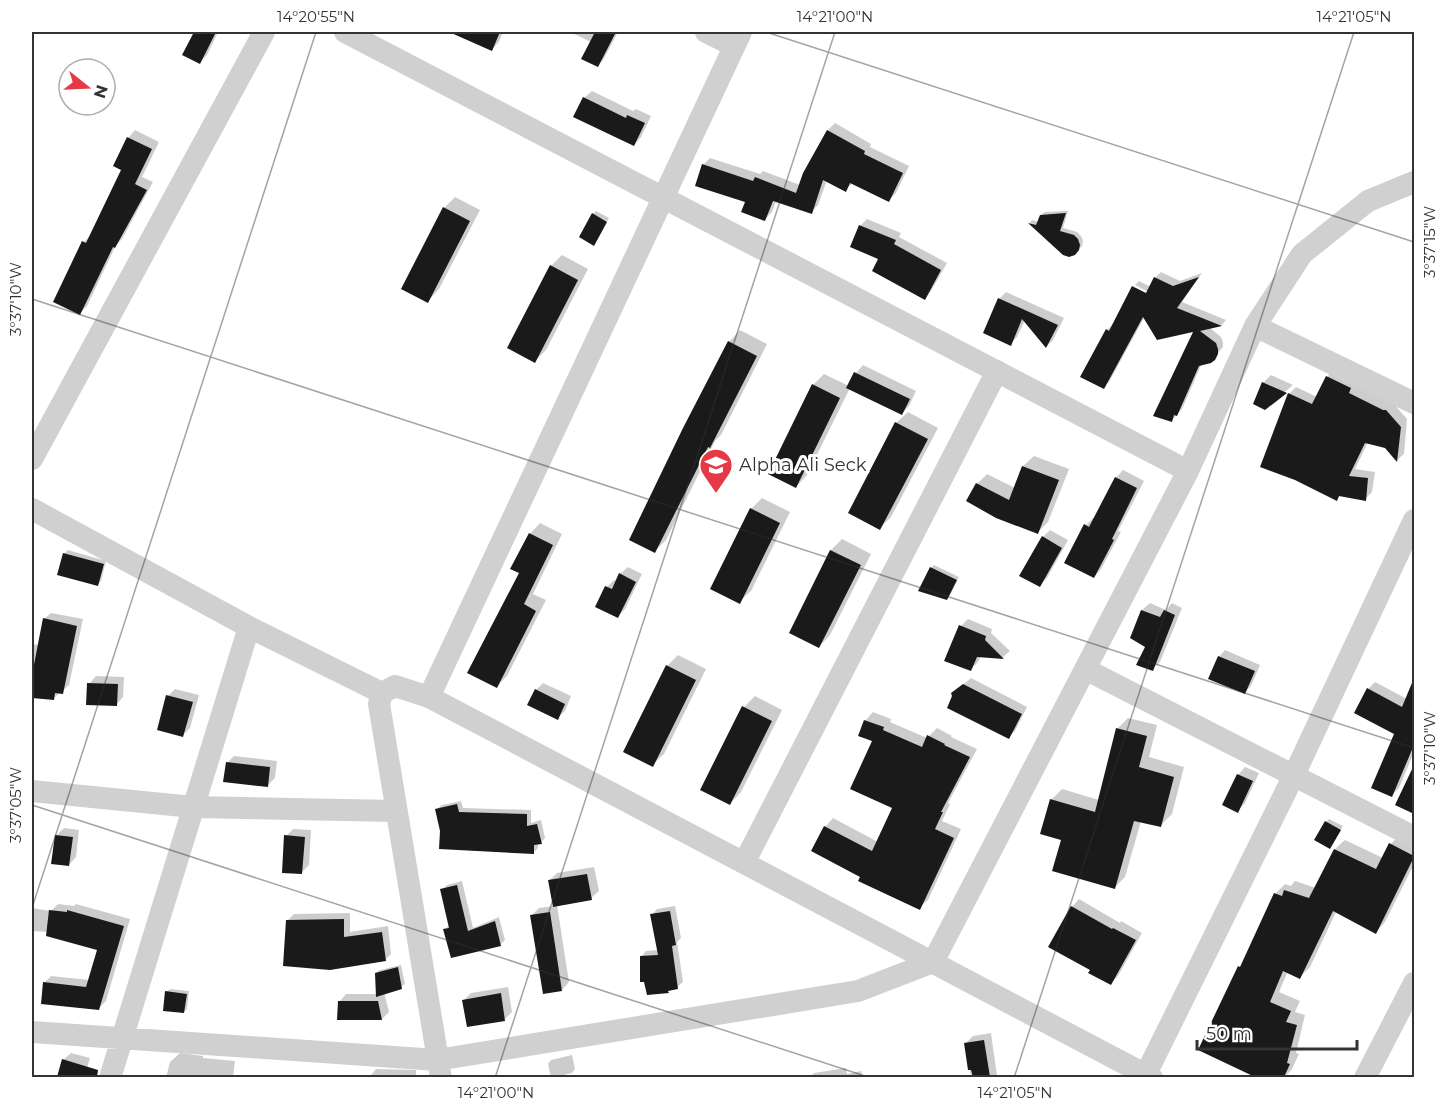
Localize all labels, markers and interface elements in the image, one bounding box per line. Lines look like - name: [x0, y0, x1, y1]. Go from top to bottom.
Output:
- text: 14°20'55"N: [277, 7, 355, 26]
- text: 14°21'00"N: [797, 7, 873, 26]
- text: 14°21'05"N: [1317, 7, 1391, 26]
- north arrow: [57, 57, 117, 117]
- text: N: [90, 82, 112, 101]
- text: 3°37'15"W: [1420, 206, 1439, 278]
- text: 3°37'10"W: [6, 262, 25, 336]
- school or university icon: Alpha Ali Seck: [698, 447, 734, 494]
- place label: Alpha Ali Seck: [739, 454, 867, 476]
- text: 3°37'10"W: [1420, 711, 1439, 785]
- text: 3°37'05"W: [6, 767, 25, 843]
- scale bar: [1197, 1013, 1358, 1051]
- text: 50 m: [1206, 1023, 1252, 1045]
- text: 14°21'00"N: [458, 1083, 534, 1102]
- text: 14°21'05"N: [978, 1083, 1052, 1102]

